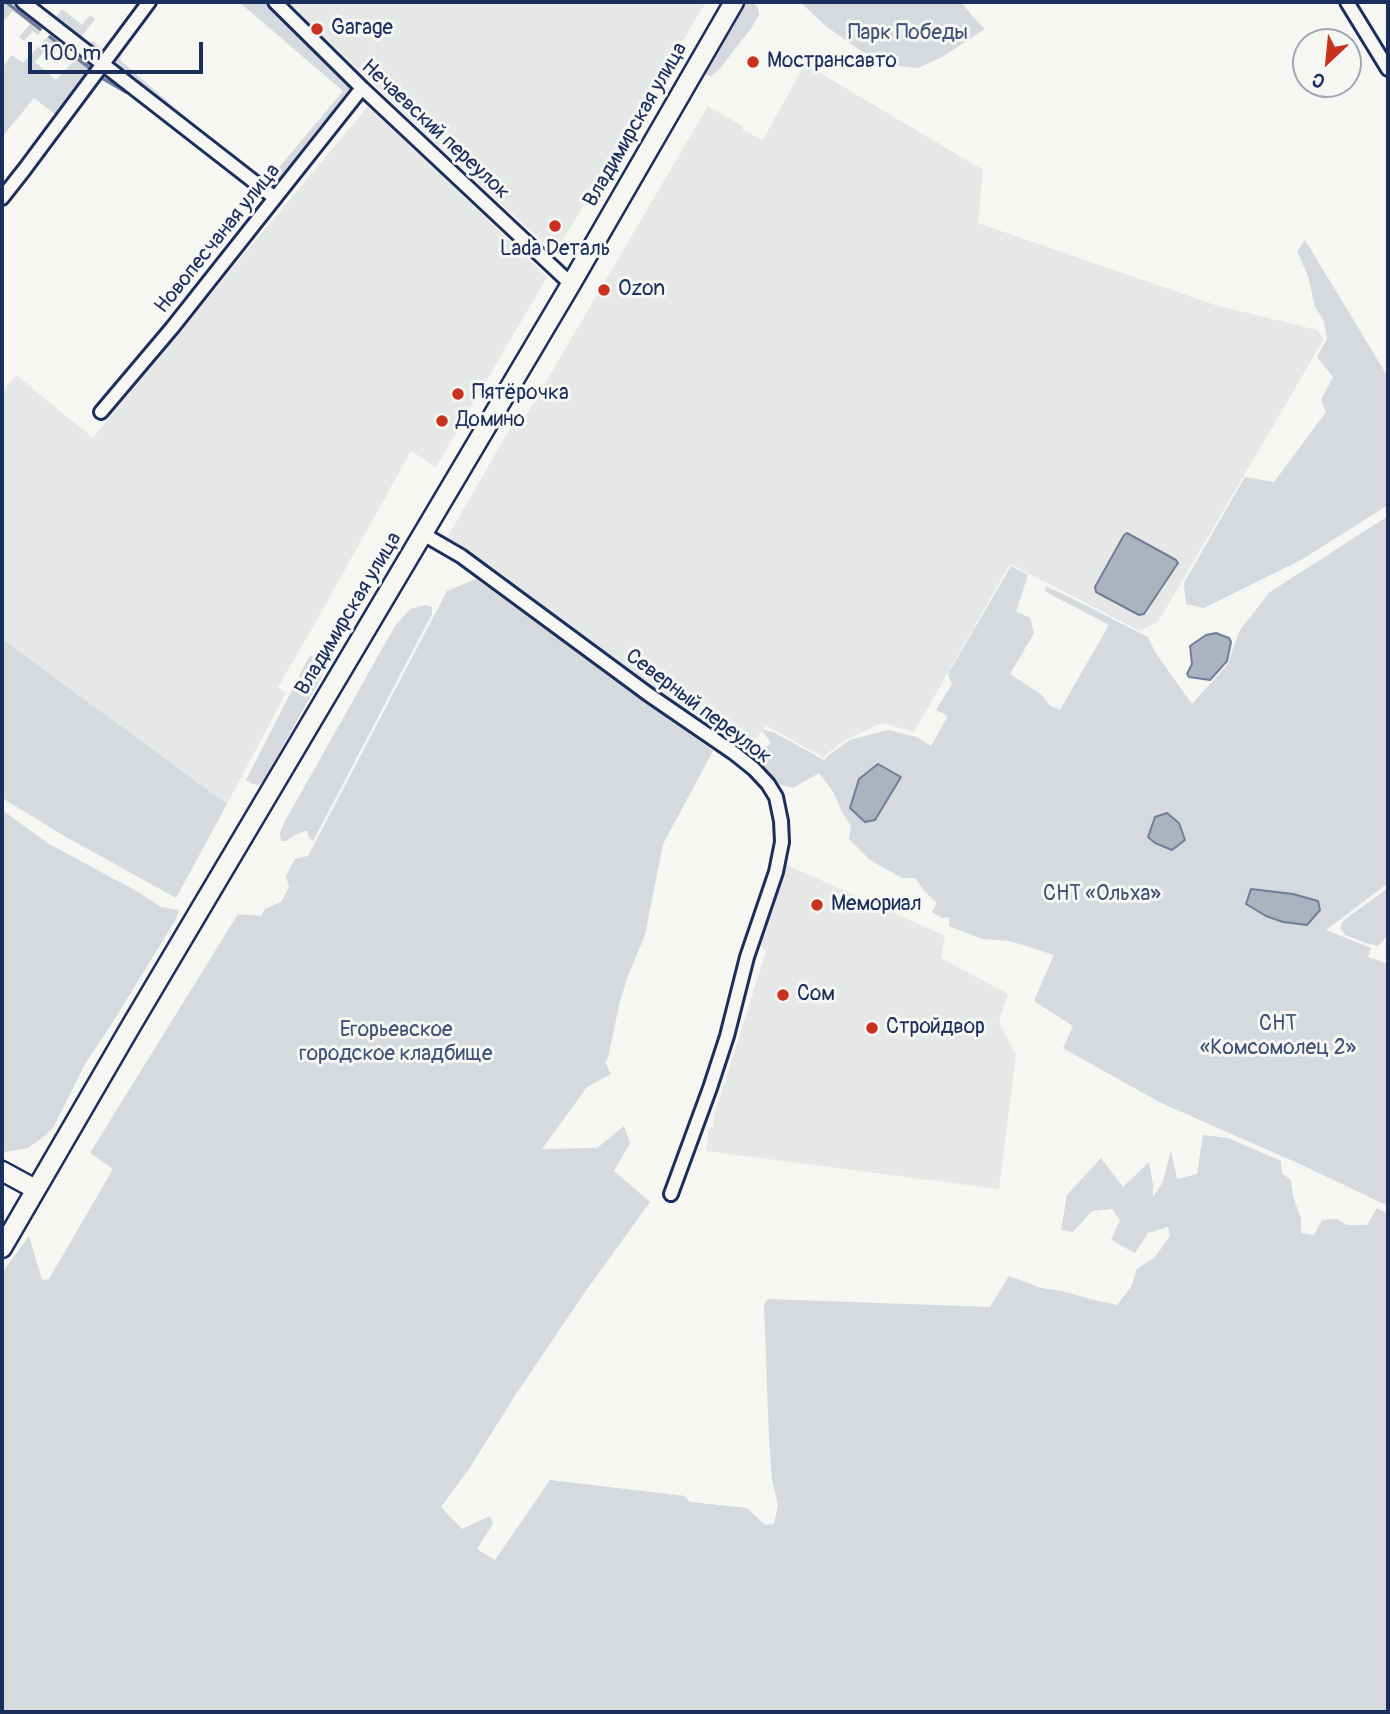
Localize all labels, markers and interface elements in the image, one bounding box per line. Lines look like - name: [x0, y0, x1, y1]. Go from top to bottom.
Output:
- place label: Garage: [331, 16, 393, 42]
- marker: Garage: [309, 21, 325, 37]
- park label: Парк Победы: [848, 21, 968, 47]
- scale bar: [32, 28, 206, 72]
- north arrow: [1292, 28, 1362, 98]
- street label: Владимирская улица: [579, 38, 693, 212]
- text: 100 m: [41, 40, 101, 67]
- place label: Мострансавто: [767, 49, 897, 75]
- marker: Мострансавто: [745, 54, 761, 70]
- street label: Нечаевский переулок: [356, 55, 514, 205]
- text: С: [1308, 67, 1329, 93]
- street label: Новопесчаная улица: [150, 159, 286, 319]
- marker: Lada Dеталь: [547, 218, 563, 234]
- place label: Lada Dеталь: [500, 237, 610, 263]
- place label: Ozon: [618, 277, 665, 303]
- marker: Ozon: [596, 282, 612, 298]
- place label: Пятёрочка: [472, 381, 569, 407]
- marker: Пятёрочка: [450, 386, 466, 402]
- place label: Домино: [456, 408, 525, 434]
- marker: Домино: [434, 413, 450, 429]
- street label: Владимирская улица: [290, 528, 408, 700]
- street label: Северный переулок: [620, 644, 776, 770]
- park label: СНТ «Ольха»: [1043, 882, 1161, 908]
- place label: Мемориал: [831, 892, 922, 918]
- marker: Мемориал: [809, 897, 825, 913]
- place label: Сом: [797, 982, 835, 1008]
- marker: Сом: [775, 987, 791, 1003]
- park label: СНТ «Комсомолец 2»: [1200, 1012, 1356, 1062]
- place label: Стройдвор: [886, 1015, 985, 1041]
- park label: Егорьевское городское кладбище: [300, 1018, 492, 1068]
- marker: Стройдвор: [864, 1020, 880, 1036]

